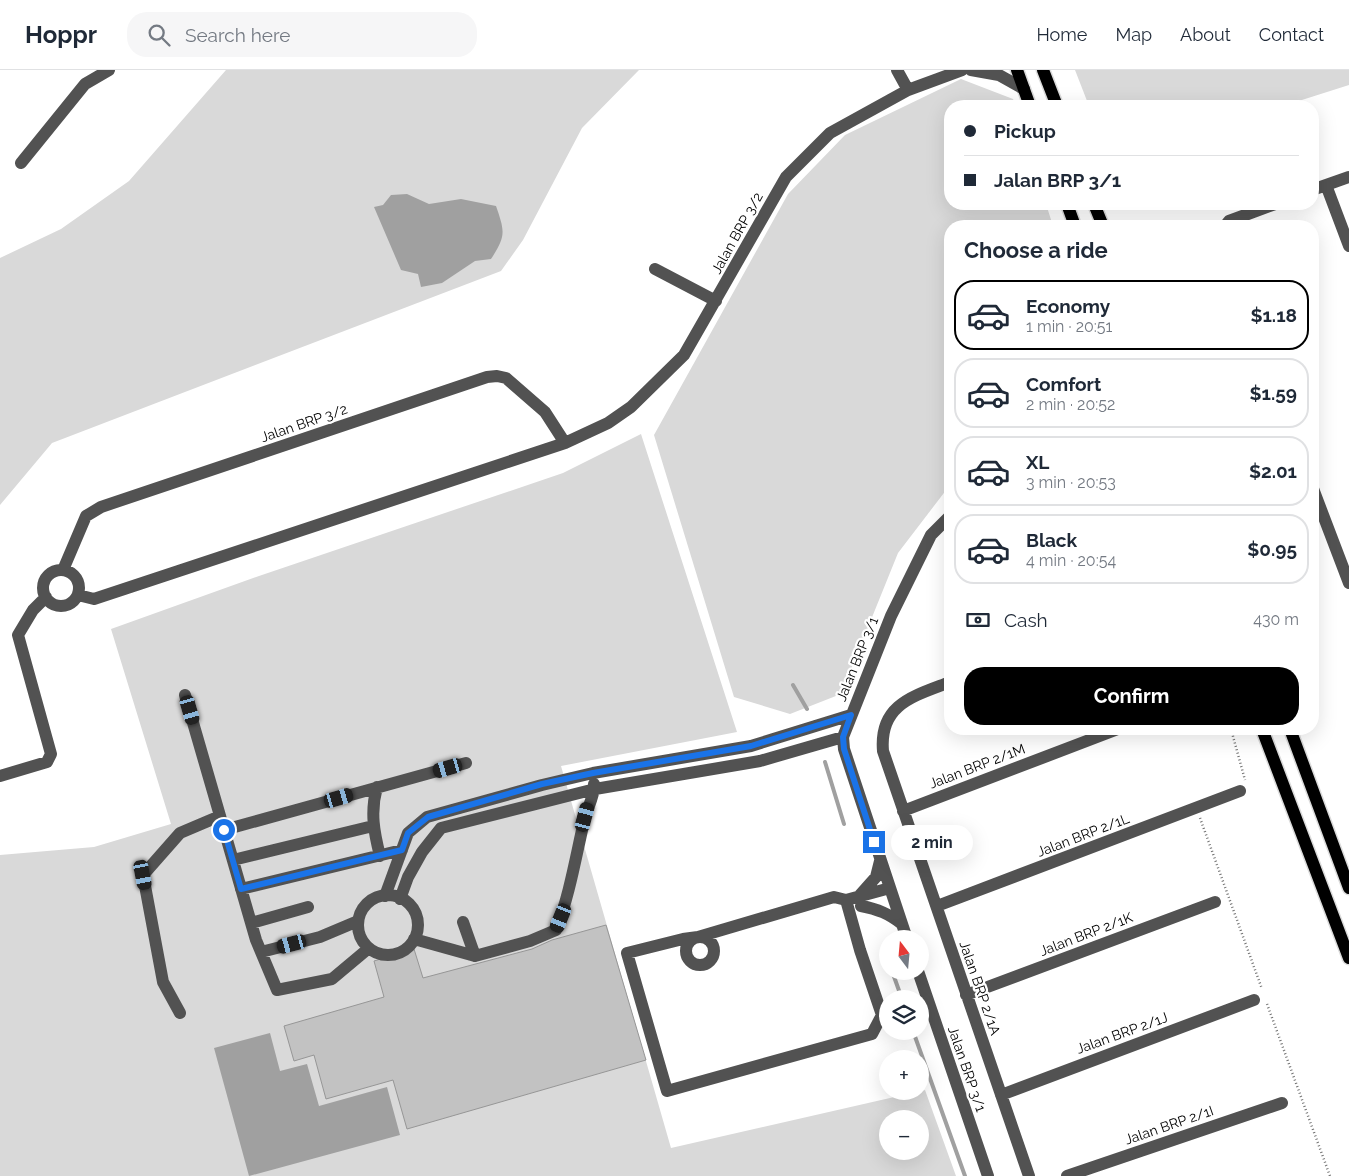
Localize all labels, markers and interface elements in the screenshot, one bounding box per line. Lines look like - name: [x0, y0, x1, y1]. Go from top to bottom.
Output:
- search box: [127, 12, 477, 57]
- text: Hoppr: [25, 20, 97, 49]
- icon: search: [145, 21, 173, 49]
- text: Search here: [185, 24, 290, 46]
- text: Home: [1036, 24, 1087, 45]
- text: Map: [1115, 24, 1152, 45]
- text: About: [1180, 24, 1231, 45]
- text: Contact: [1259, 24, 1324, 45]
- text: Pickup: [994, 120, 1056, 142]
- text: Jalan BRP 3/1: [994, 169, 1121, 191]
- street label: Jalan BRP 3/2: [708, 189, 766, 277]
- text: Choose a ride: [964, 237, 1108, 263]
- icon: car: [966, 293, 1011, 338]
- text: Economy: [1026, 295, 1110, 317]
- text: $1.18: [1250, 304, 1297, 326]
- text: 1 min · 20:51: [1026, 317, 1112, 336]
- icon: car: [966, 371, 1011, 416]
- text: Comfort: [1026, 373, 1101, 395]
- text: $1.59: [1250, 382, 1297, 404]
- text: 2 min · 20:52: [1026, 395, 1115, 414]
- street label: Jalan BRP 3/2: [259, 401, 349, 445]
- icon: car: [966, 449, 1011, 494]
- text: XL: [1026, 451, 1049, 473]
- text: $2.01: [1249, 460, 1297, 482]
- text: 3 min · 20:53: [1026, 473, 1116, 492]
- icon: car: [966, 527, 1011, 572]
- text: Black: [1026, 529, 1077, 551]
- text: $0.95: [1247, 538, 1297, 560]
- text: 4 min · 20:54: [1026, 551, 1116, 570]
- icon: cash: [964, 606, 992, 634]
- text: Cash: [1004, 609, 1048, 631]
- text: 430 m: [1253, 610, 1299, 629]
- street label: Jalan BRP 3/1: [833, 615, 881, 703]
- button: Confirm: [964, 667, 1299, 725]
- car: [178, 694, 201, 726]
- street label: Jalan BRP 2/1M: [927, 740, 1027, 792]
- car: [431, 757, 464, 779]
- car: [322, 787, 355, 809]
- car: [573, 801, 596, 833]
- street label: Jalan BRP 2/1L: [1035, 810, 1131, 860]
- route start: [213, 819, 235, 841]
- callout: 2 min: [892, 824, 974, 860]
- route end: [863, 831, 885, 853]
- text: 2 min: [911, 833, 953, 852]
- car: [132, 859, 153, 891]
- car: [548, 901, 573, 935]
- street label: Jalan BRP 2/1K: [1037, 909, 1135, 959]
- north arrow: [879, 930, 929, 980]
- map controls: [879, 930, 929, 1160]
- car: [275, 933, 308, 955]
- street label: Jalan BRP 2/1A: [956, 939, 1004, 1038]
- button: layers: [879, 990, 929, 1040]
- street label: Jalan BRP 2/1J: [1074, 1009, 1170, 1057]
- street label: Jalan BRP 3/1: [945, 1024, 989, 1114]
- button: +: [879, 1050, 929, 1100]
- street label: Jalan BRP 2/1I: [1123, 1102, 1215, 1148]
- button: −: [879, 1110, 929, 1160]

